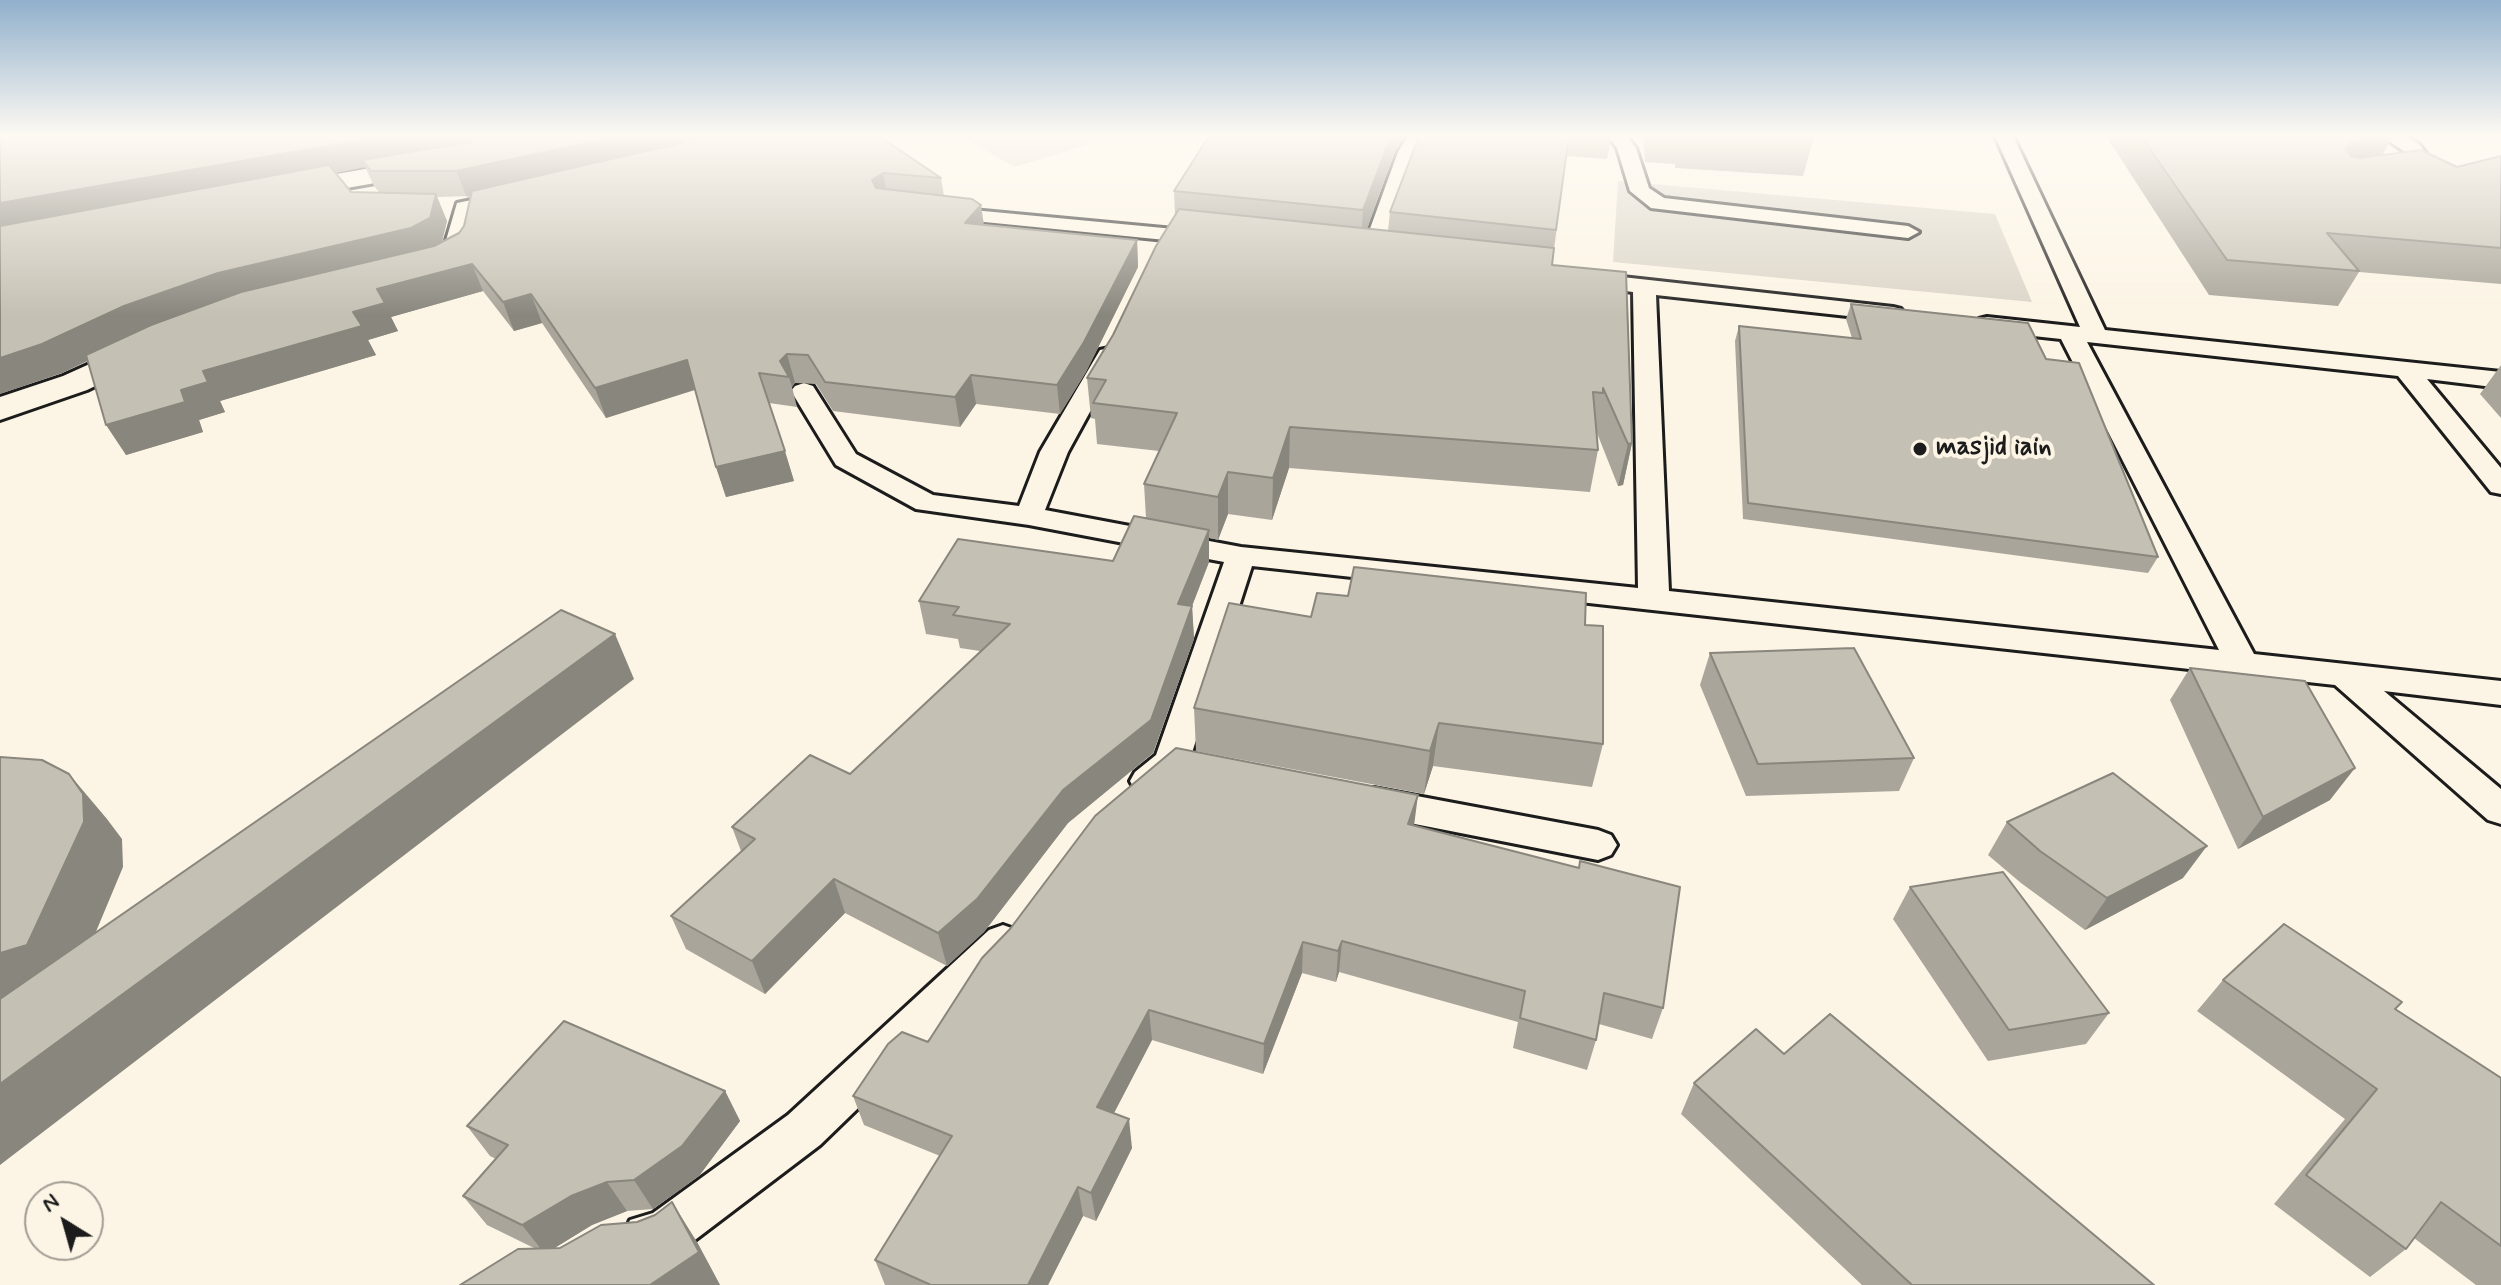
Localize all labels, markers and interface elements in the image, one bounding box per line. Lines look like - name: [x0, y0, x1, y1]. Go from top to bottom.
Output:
- place label: masjid iain: [1936, 433, 2052, 465]
- marker: masjid iain: [1911, 440, 1929, 458]
- north arrow: [24, 1181, 104, 1261]
- text: N: [36, 1188, 65, 1219]

